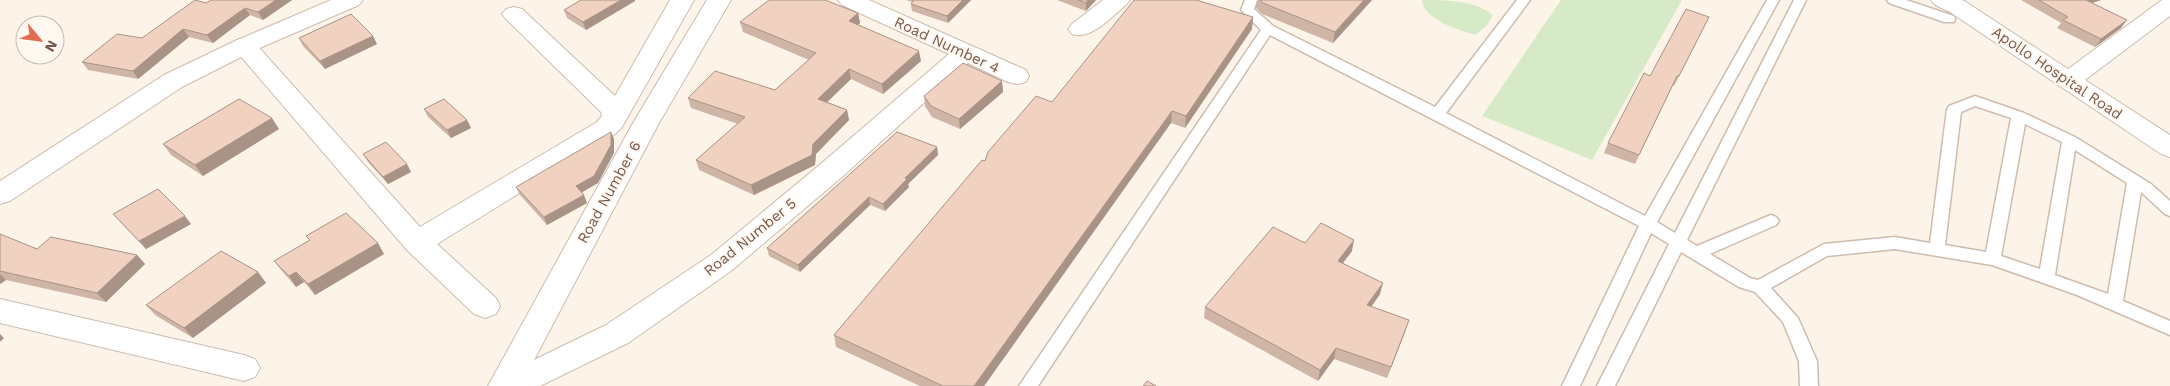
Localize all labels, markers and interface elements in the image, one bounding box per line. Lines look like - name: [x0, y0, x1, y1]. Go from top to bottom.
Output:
- street label: Road Number 4: [891, 13, 1003, 77]
- north arrow: [15, 15, 65, 65]
- street label: Apollo Hospital Road: [1988, 23, 2126, 123]
- text: N: [42, 38, 61, 55]
- street label: Road Number 6: [573, 138, 645, 246]
- street label: Road Number 5: [700, 194, 800, 280]

